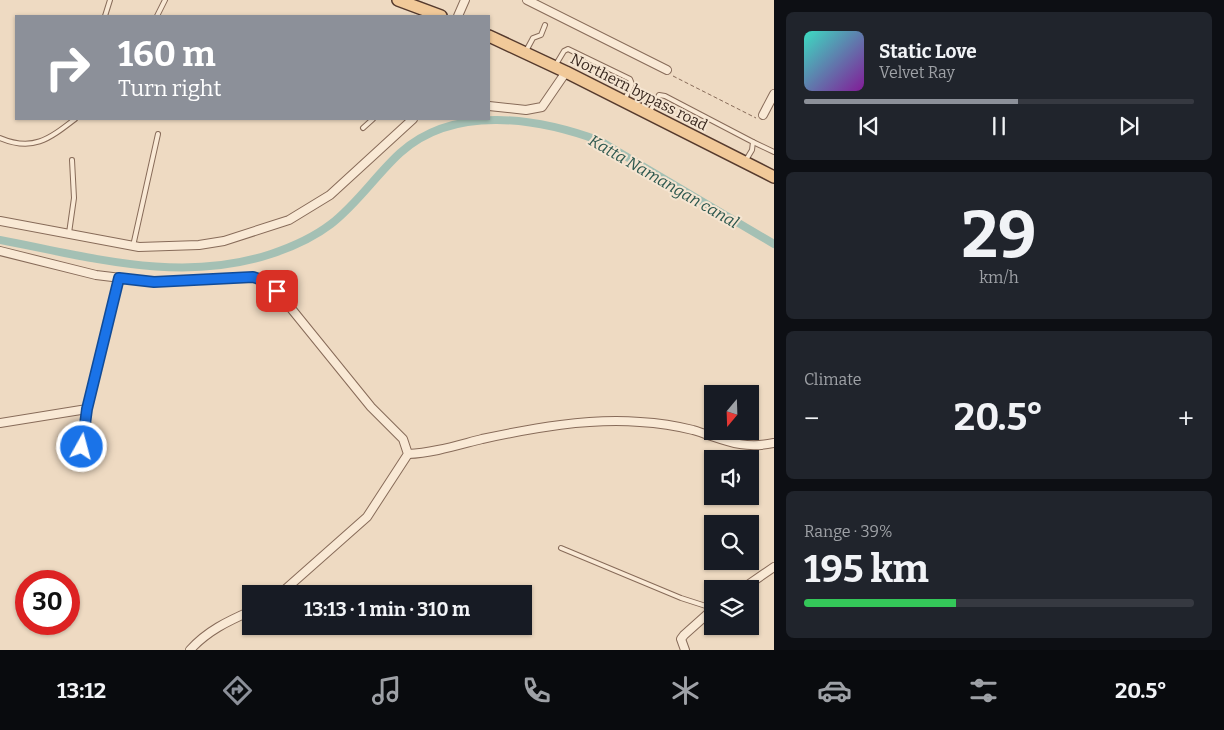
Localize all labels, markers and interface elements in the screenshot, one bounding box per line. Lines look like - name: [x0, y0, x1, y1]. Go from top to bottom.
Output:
- text: 160 m: [118, 33, 216, 75]
- icon: right: [35, 35, 100, 100]
- text: Static Love: [879, 40, 977, 63]
- street label: Northern bypass road: [567, 50, 711, 134]
- text: Velvet Ray: [879, 63, 955, 82]
- text: Turn right: [118, 75, 221, 102]
- icon: previous: [855, 112, 883, 140]
- icon: pause: [985, 112, 1013, 140]
- icon: next: [1115, 112, 1143, 140]
- water label: Katta Namangan canal: [585, 131, 742, 232]
- text: 29: [961, 196, 1037, 274]
- text: km/h: [979, 268, 1019, 287]
- pin: [256, 270, 298, 312]
- icon: arrive: [263, 277, 291, 305]
- text: Climate: [804, 370, 862, 389]
- north arrow: [704, 385, 759, 440]
- map controls: [704, 385, 759, 635]
- text: 20.5°: [954, 394, 1044, 440]
- text: −: [804, 402, 819, 435]
- text: +: [1178, 402, 1194, 435]
- position arrow: [55, 420, 107, 472]
- button: sound: [704, 450, 759, 505]
- button: search: [704, 515, 759, 570]
- text: Range · 39%: [804, 522, 892, 541]
- text: 195 km: [804, 546, 929, 592]
- speed limit sign: 30: [15, 570, 80, 635]
- button: layers: [704, 580, 759, 635]
- text: 13:13 · 1 min · 310 m: [304, 598, 470, 621]
- icon: directions: [220, 673, 255, 708]
- icon: music: [369, 673, 404, 708]
- icon: phone: [519, 673, 554, 708]
- icon: climate: [668, 673, 703, 708]
- icon: car: [817, 673, 852, 708]
- icon: filters: [966, 673, 1001, 708]
- text: 13:12: [57, 677, 106, 704]
- text: 20.5°: [1115, 677, 1167, 704]

